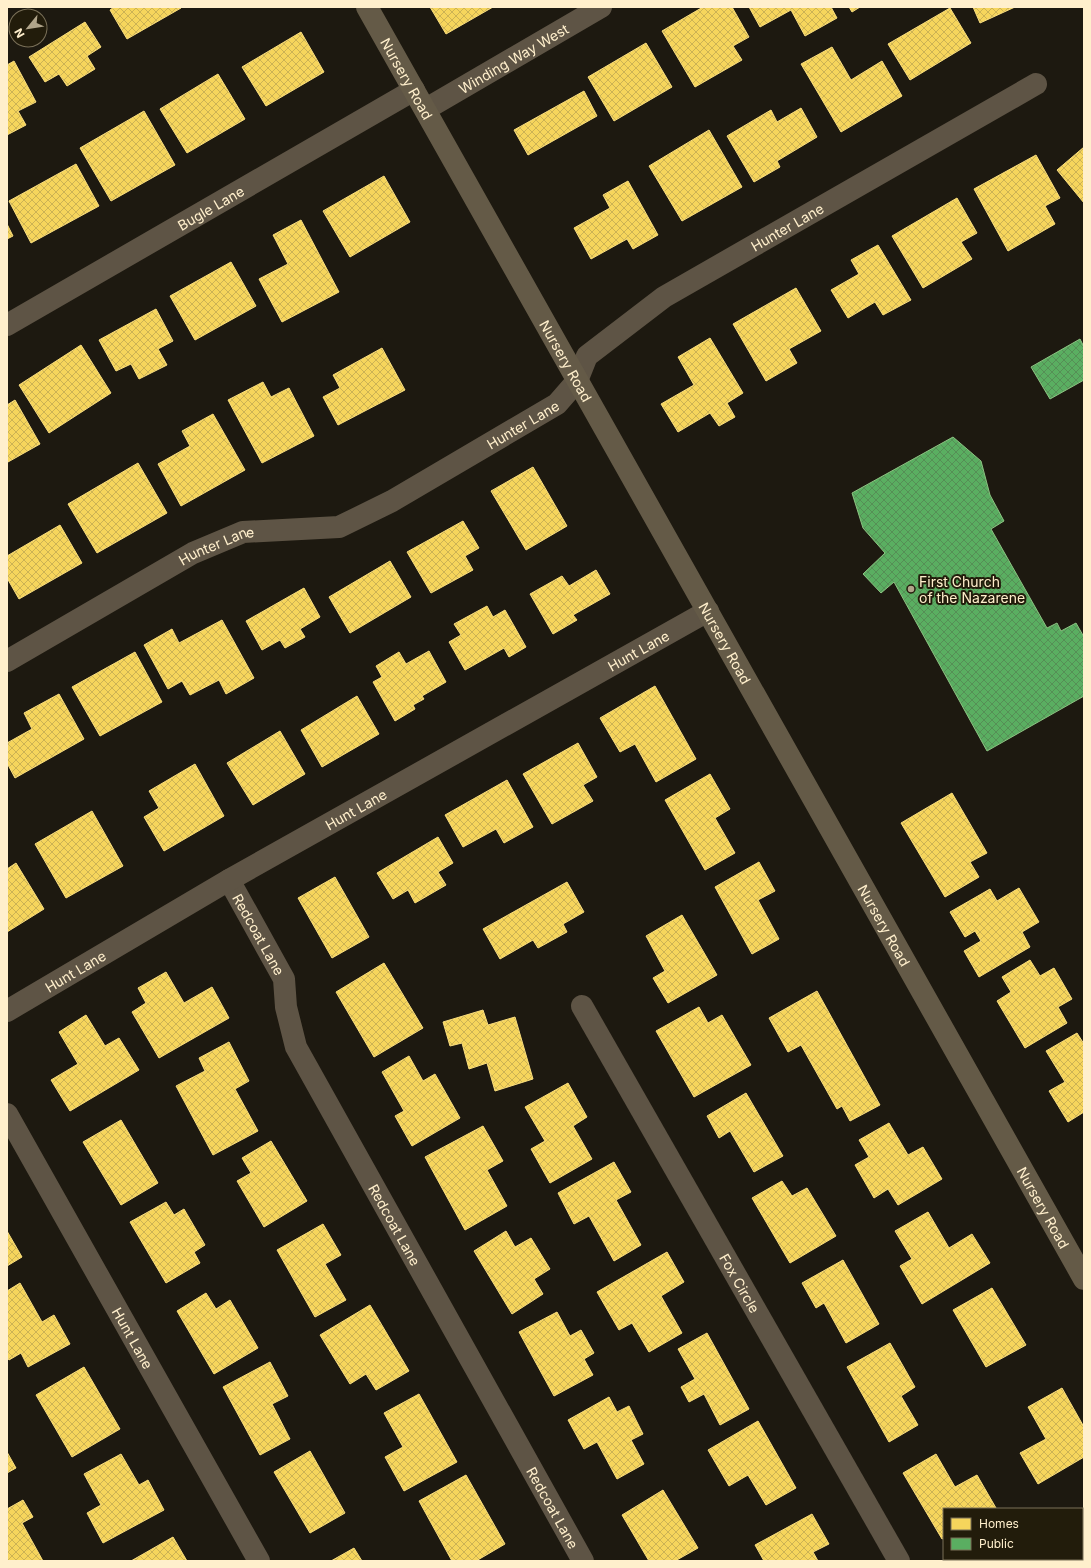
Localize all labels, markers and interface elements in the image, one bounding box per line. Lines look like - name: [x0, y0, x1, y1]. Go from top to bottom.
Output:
- north arrow: [8, 8, 48, 48]
- street label: Winding Way West: [455, 19, 571, 97]
- text: N: [11, 26, 27, 40]
- street label: Nursery Road: [378, 35, 437, 122]
- street label: Bugle Lane: [174, 182, 247, 233]
- street label: Hunter Lane: [748, 199, 826, 254]
- street label: Nursery Road: [537, 317, 596, 404]
- street label: Hunter Lane: [483, 396, 562, 452]
- street label: Hunter Lane: [175, 523, 255, 568]
- place label: First Church of the Nazarene: [919, 573, 1025, 606]
- marker: First Church of the Nazarene: [906, 584, 916, 594]
- street label: Nursery Road: [696, 599, 755, 687]
- street label: Hunt Lane: [604, 626, 672, 674]
- street label: Hunt Lane: [322, 785, 389, 833]
- street label: Nursery Road: [855, 881, 914, 969]
- street label: Redcoat Lane: [230, 890, 289, 978]
- street label: Hunt Lane: [42, 946, 109, 995]
- street label: Nursery Road: [1014, 1164, 1073, 1251]
- street label: Redcoat Lane: [366, 1181, 425, 1268]
- street label: Fox Circle: [717, 1250, 764, 1316]
- street label: Hunt Lane: [109, 1304, 157, 1372]
- street label: Redcoat Lane: [524, 1464, 583, 1551]
- legend: [943, 1508, 1083, 1560]
- text: Homes: [979, 1516, 1019, 1531]
- text: Public: [979, 1536, 1014, 1551]

